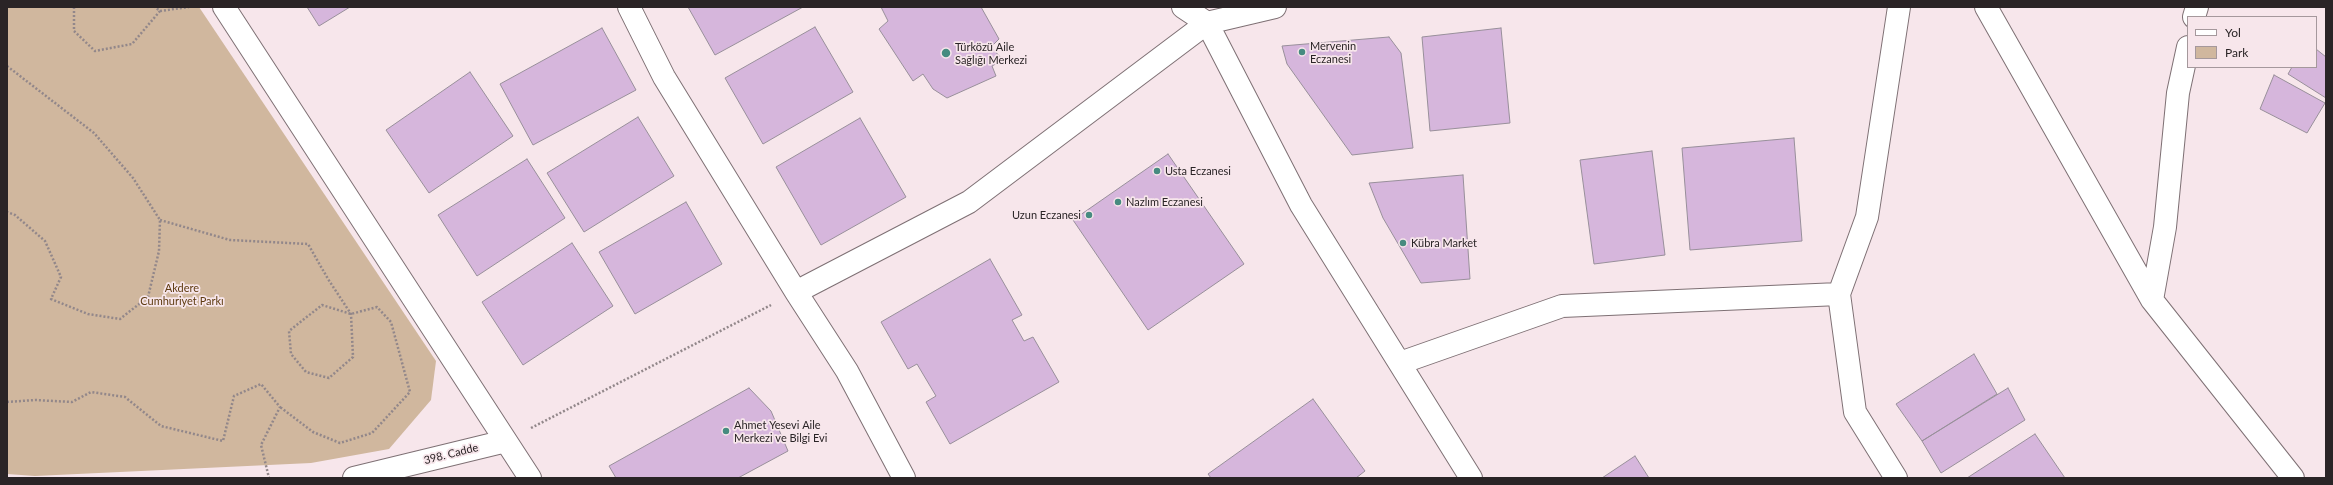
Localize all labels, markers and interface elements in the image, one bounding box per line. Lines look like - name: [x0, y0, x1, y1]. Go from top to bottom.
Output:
- legend: [2187, 16, 2317, 68]
- text: Yol: [2225, 25, 2241, 40]
- place label: Mervenin Eczanesi: [1310, 39, 1356, 65]
- place label: Türközü Aile Sağlığı Merkezi: [955, 40, 1027, 66]
- text: Park: [2225, 45, 2248, 60]
- marker: Türközü Aile Sağlığı Merkezi: [940, 47, 952, 59]
- marker: Mervenin Eczanesi: [1297, 47, 1307, 57]
- place label: Usta Eczanesi: [1165, 164, 1231, 178]
- marker: Usta Eczanesi: [1152, 166, 1162, 176]
- place label: Nazlım Eczanesi: [1126, 195, 1203, 209]
- marker: Nazlım Eczanesi: [1113, 197, 1123, 207]
- place label: Uzun Eczanesi: [1012, 208, 1081, 222]
- marker: Uzun Eczanesi: [1084, 210, 1094, 220]
- place label: Kübra Market: [1411, 236, 1477, 250]
- marker: Kübra Market: [1398, 238, 1408, 248]
- park label: Akdere Cumhuriyet Parkı: [140, 281, 224, 307]
- place label: Ahmet Yesevi Aile Merkezi ve Bilgi Evi: [734, 418, 827, 444]
- marker: Ahmet Yesevi Aile Merkezi ve Bilgi Evi: [721, 426, 731, 436]
- street label: 398. Cadde: [422, 441, 480, 467]

